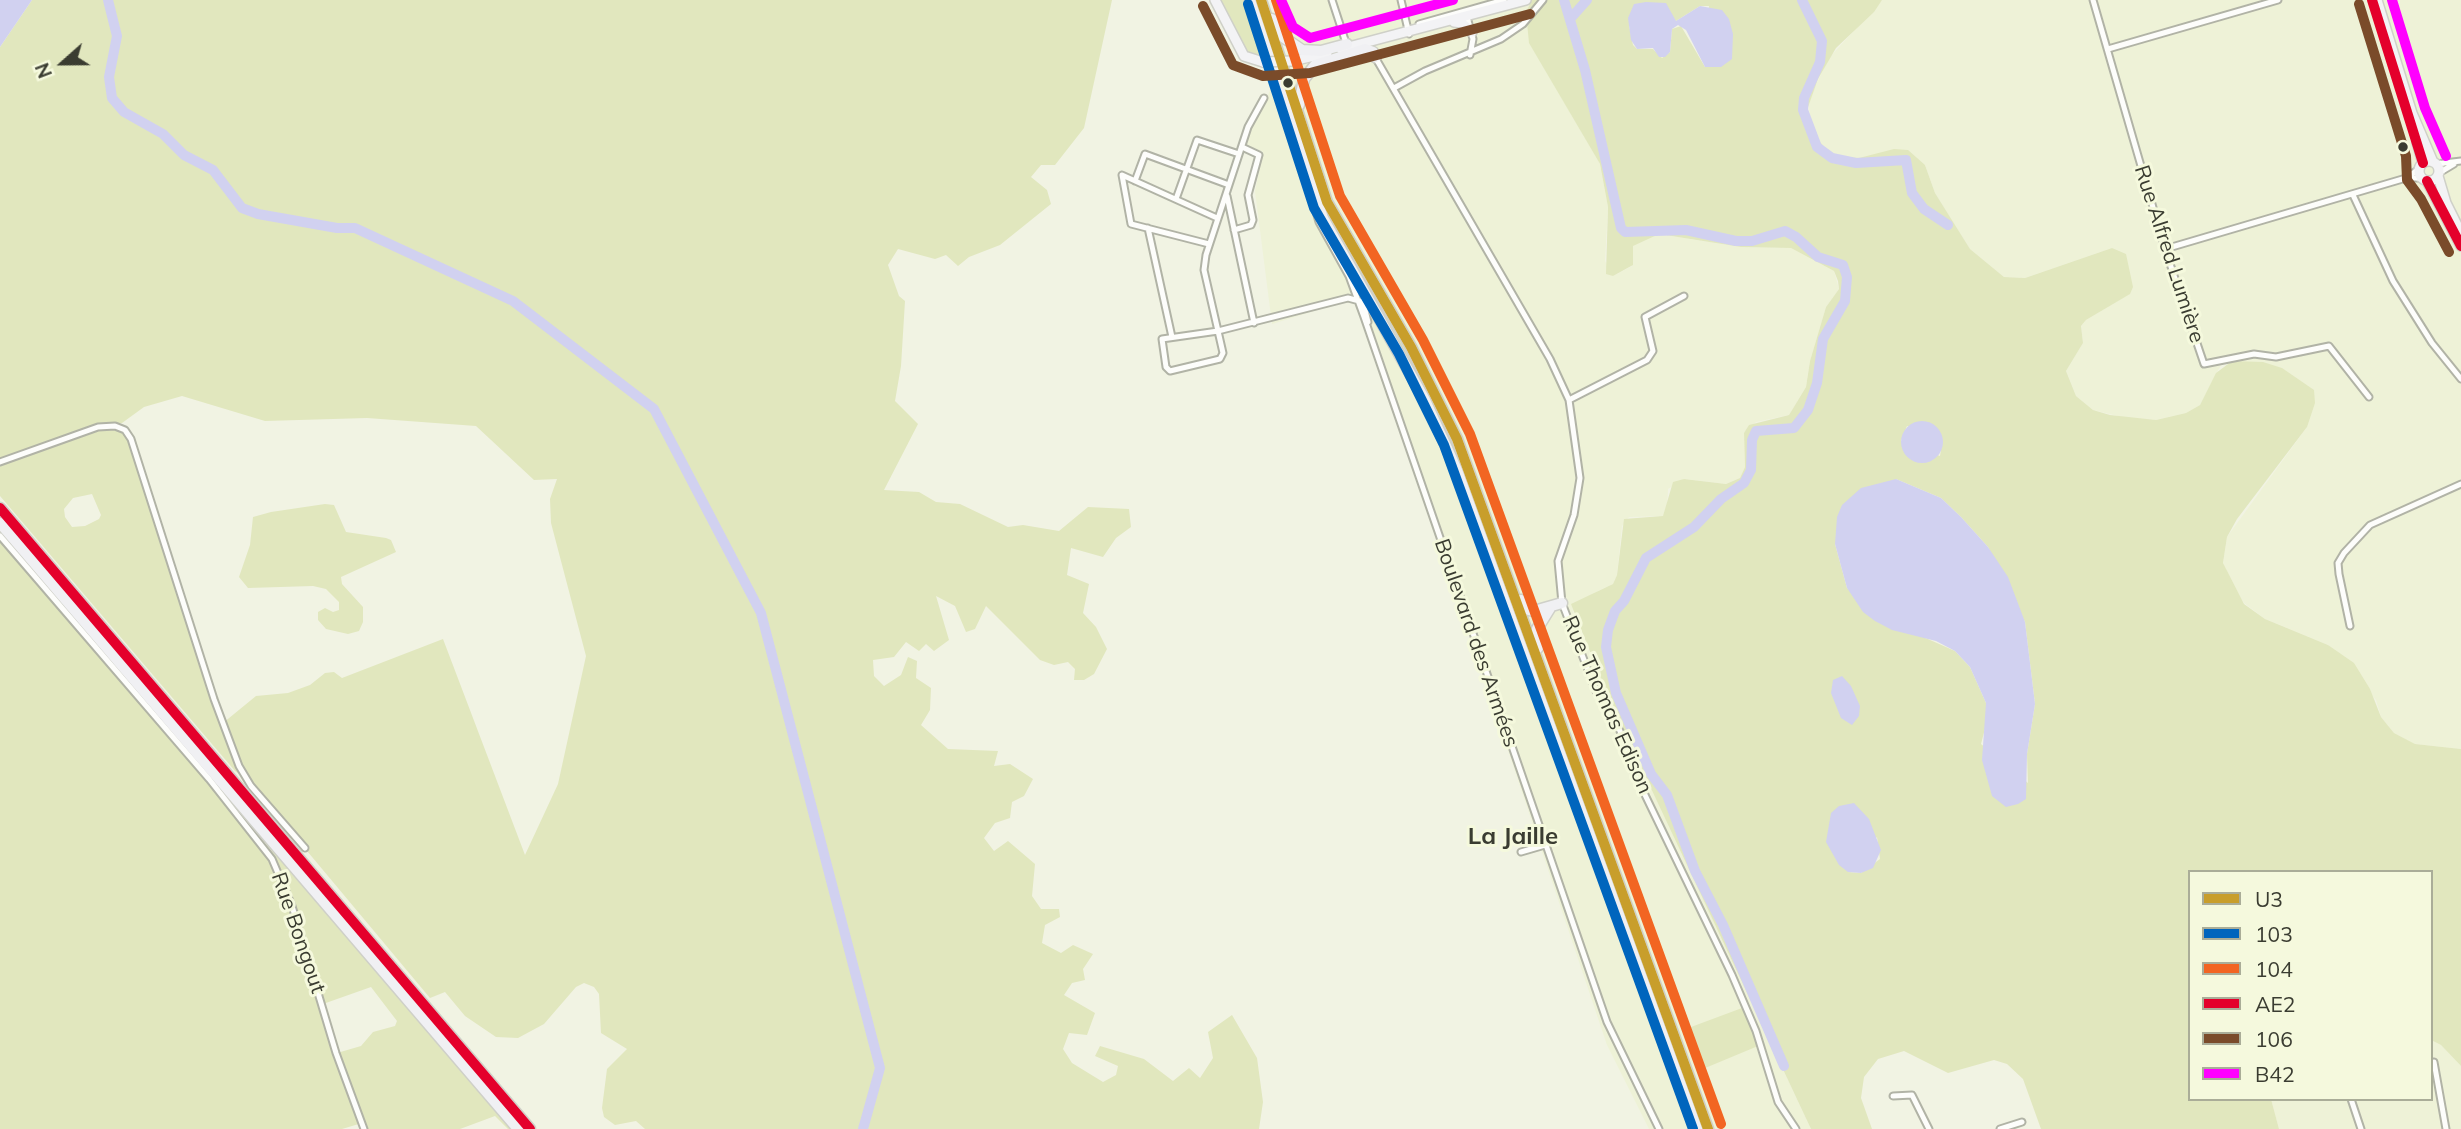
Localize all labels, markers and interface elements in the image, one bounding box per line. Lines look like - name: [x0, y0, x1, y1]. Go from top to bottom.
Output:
- north arrow: [28, 28, 98, 98]
- text: N: [30, 60, 57, 82]
- unlabelled marker: [1281, 76, 1295, 90]
- unlabelled marker: [2396, 140, 2410, 154]
- street label: Rue Alfred Lumière: [2128, 162, 2210, 346]
- street label: Boulevard des Armées: [1429, 536, 1523, 750]
- street label: Rue Thomas Edison: [1556, 612, 1658, 798]
- district label: La Jaille: [1468, 823, 1558, 851]
- street label: Rue Bongout: [266, 869, 330, 997]
- legend: [2188, 870, 2433, 1101]
- text: U3: [2255, 886, 2283, 912]
- text: 103: [2255, 921, 2293, 947]
- text: 104: [2255, 956, 2293, 982]
- text: AE2: [2255, 991, 2295, 1017]
- text: 106: [2255, 1026, 2293, 1052]
- text: B42: [2255, 1061, 2294, 1087]

